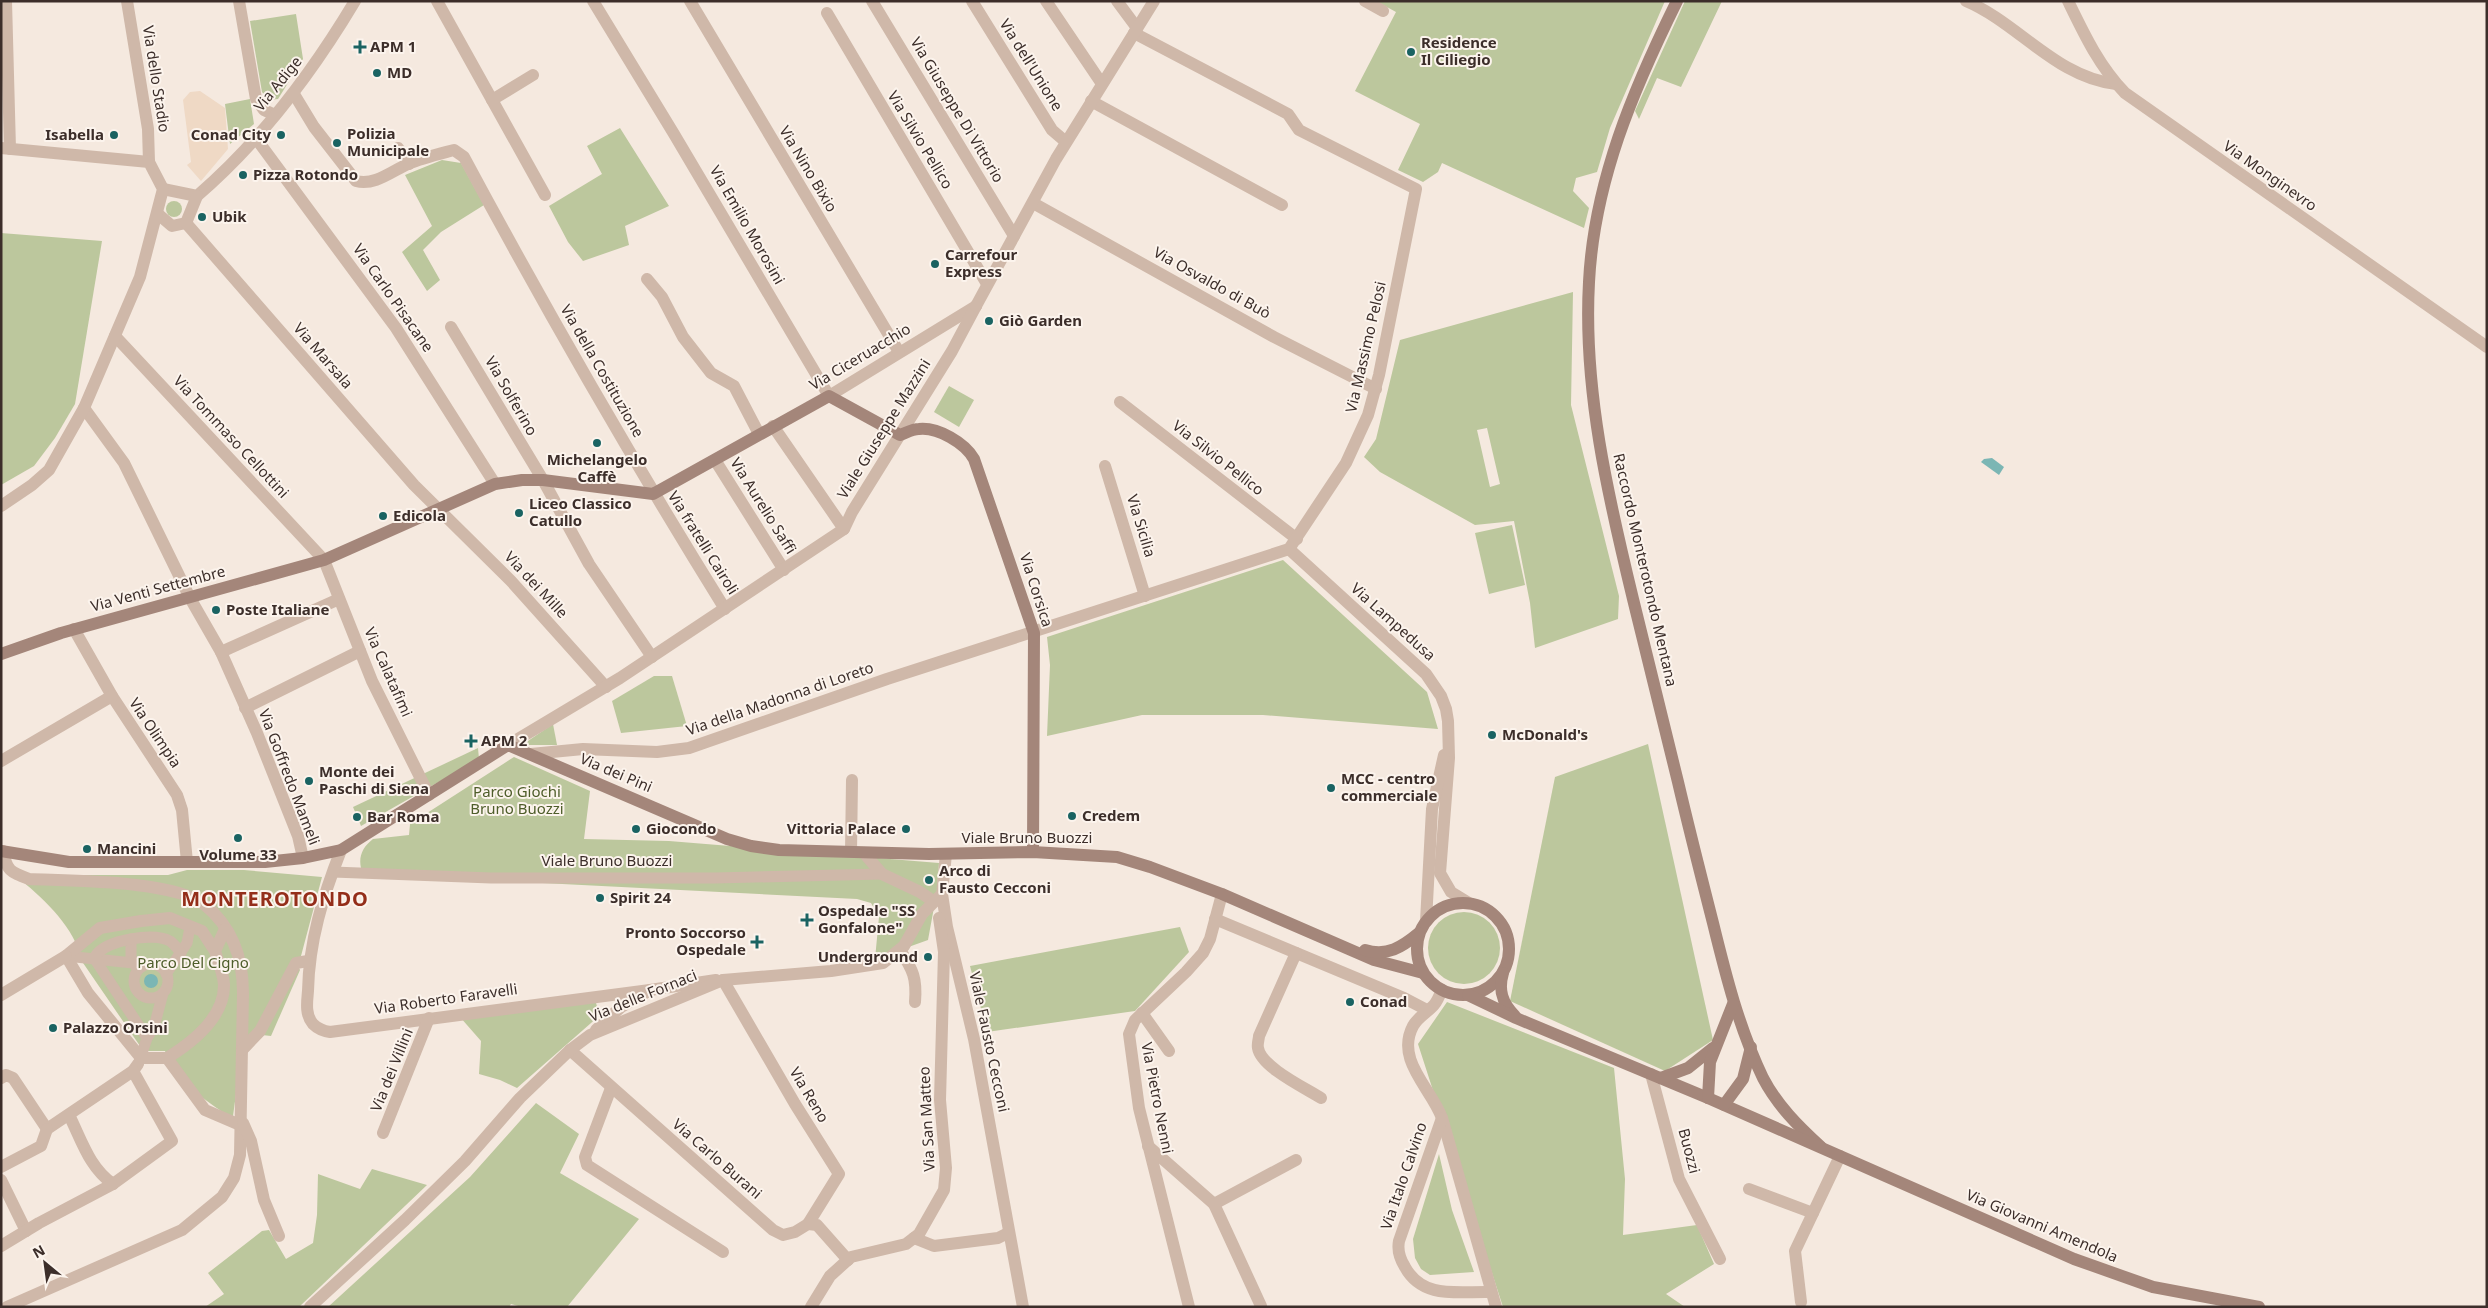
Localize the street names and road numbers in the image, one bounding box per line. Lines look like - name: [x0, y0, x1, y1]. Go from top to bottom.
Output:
- street label: Via dell'Unione: [996, 15, 1068, 114]
- street label: Via dello Stadio: [139, 24, 175, 134]
- street label: Via Giuseppe Di Vittorio: [906, 33, 1009, 186]
- street label: Via Adige: [249, 52, 306, 115]
- street label: Via Silvio Pellico: [884, 87, 958, 192]
- street label: Via Nino Bixio: [775, 122, 842, 215]
- street label: Via Monginevro: [2220, 135, 2321, 215]
- street label: Via Emilio Morosini: [706, 161, 790, 288]
- street label: Via Carlo Pisacane: [349, 239, 439, 356]
- street label: Via Osvaldo di Buò: [1150, 242, 1275, 323]
- street label: Via Massimo Pelosi: [1340, 279, 1390, 414]
- street label: Via della Costituzione: [557, 300, 649, 441]
- street label: Via Marsala: [290, 318, 358, 393]
- street label: Via Ciceruacchio: [805, 318, 914, 394]
- street label: Via Solferino: [481, 352, 543, 439]
- street label: Viale Giuseppe Mazzini: [832, 355, 934, 502]
- street label: Via Tommaso Cellottini: [170, 371, 294, 502]
- street label: Via Silvio Pellico: [1169, 415, 1269, 499]
- street label: Raccordo Monterotondo Mentana: [1609, 451, 1683, 688]
- street label: Via Aurelio Saffi: [726, 454, 801, 557]
- street label: Via fratelli Cairoli: [664, 487, 744, 598]
- street label: Via Sicilia: [1123, 492, 1161, 559]
- street label: Via dei Mille: [501, 547, 573, 622]
- street label: Via Corsica: [1016, 550, 1058, 629]
- street label: Via Venti Settembre: [88, 560, 227, 616]
- street label: Via Lampedusa: [1347, 578, 1440, 665]
- street label: Via Calatafimi: [360, 624, 418, 720]
- street label: Via della Madonna di Loreto: [683, 657, 876, 740]
- street label: Via Olimpia: [125, 694, 187, 771]
- street label: Via Goffredo Mameli: [255, 706, 325, 848]
- street label: Via dei Pini: [577, 748, 656, 796]
- street label: Viale Bruno Buozzi: [962, 827, 1092, 847]
- street label: Viale Bruno Buozzi: [542, 850, 672, 870]
- street label: Via delle Fornaci: [586, 964, 700, 1026]
- street label: Viale Fausto Cecconi: [965, 970, 1015, 1114]
- street label: Via Roberto Faravelli: [373, 978, 519, 1018]
- street label: Via dei Villini: [365, 1025, 417, 1114]
- street label: Via Pietro Nenni: [1137, 1040, 1179, 1155]
- street label: Via Reno: [785, 1063, 834, 1126]
- street label: Via San Matteo: [913, 1066, 939, 1172]
- street label: Via Carlo Burani: [669, 1114, 767, 1203]
- street label: Via Italo Calvino: [1375, 1119, 1431, 1232]
- street label: Buozzi: [1674, 1126, 1706, 1176]
- street label: Via Giovanni Amendola: [1963, 1184, 2121, 1266]

